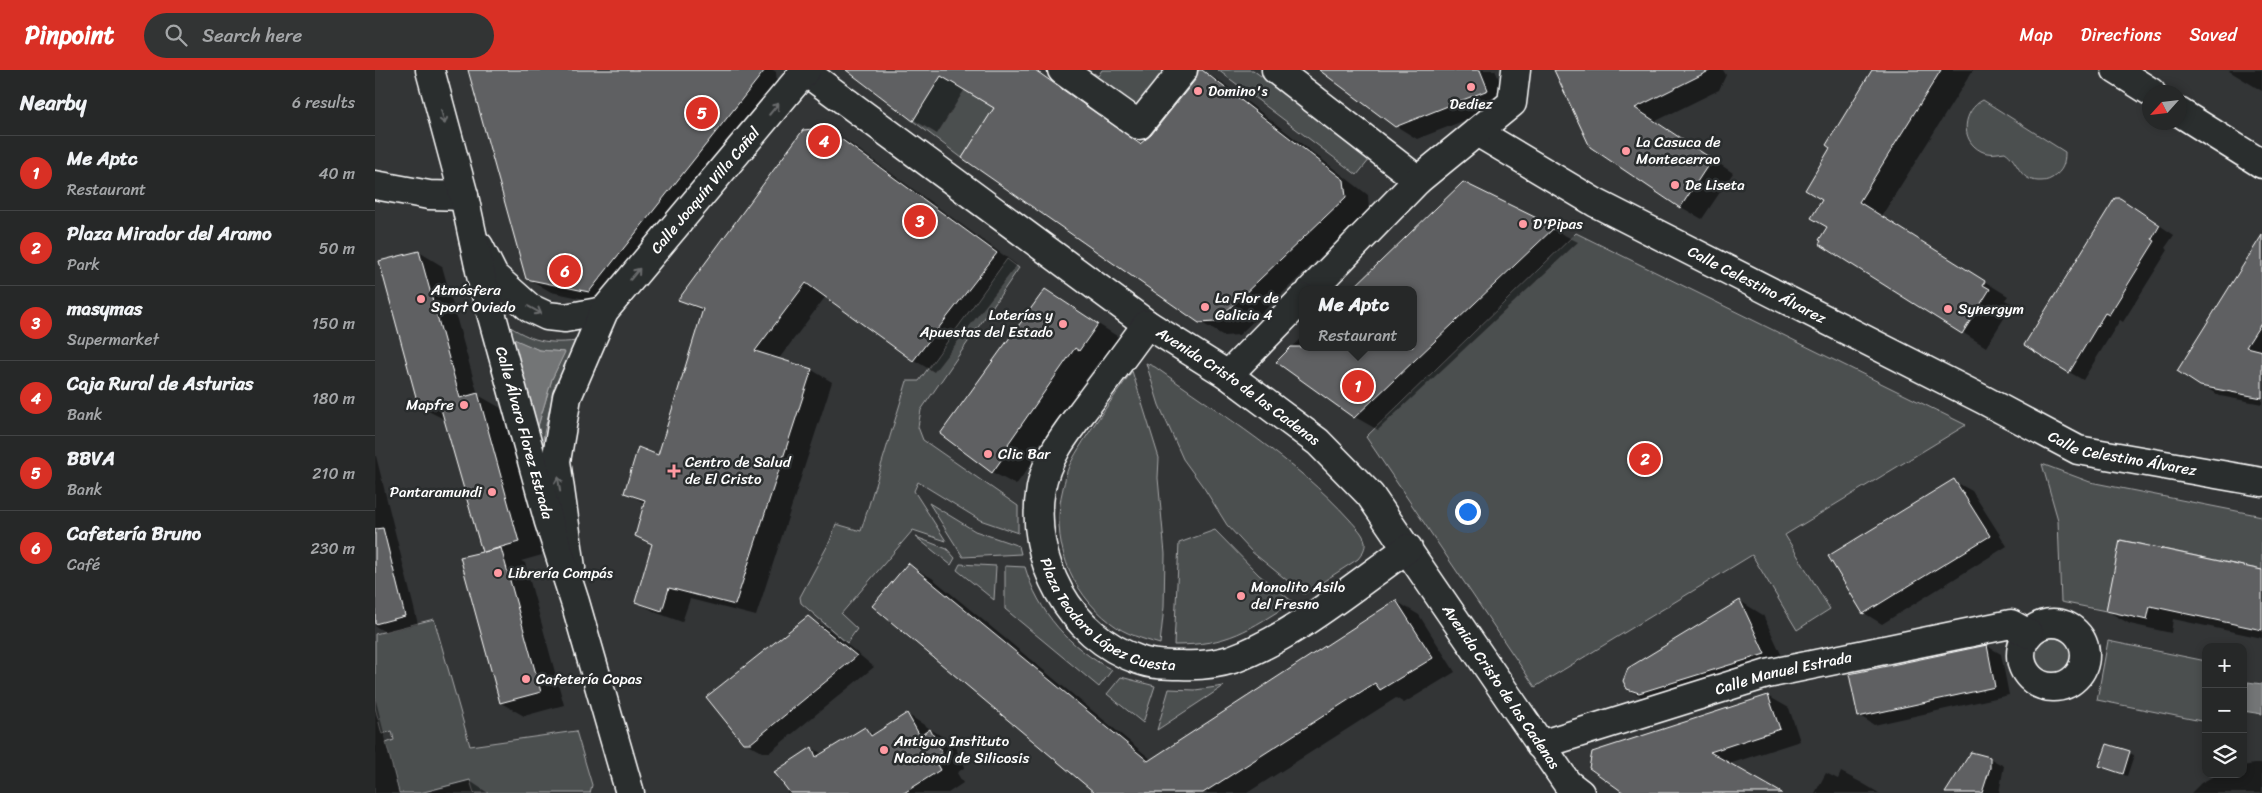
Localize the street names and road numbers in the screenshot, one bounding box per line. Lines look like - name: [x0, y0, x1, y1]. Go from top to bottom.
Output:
- street label: Calle Joaquín Villa Cañal: [644, 120, 767, 260]
- street label: Calle Celestino Álvarez: [1683, 239, 1832, 331]
- street label: Avenida Cristo de las Cadenas: [1150, 319, 1326, 453]
- street label: Calle Álvaro Florez Estrada: [488, 344, 561, 523]
- street label: Calle Celestino Álvarez: [2043, 423, 2199, 484]
- street label: Plaza Teodoro López Cuesta: [1033, 554, 1176, 678]
- street label: Avenida Cristo de las Cadenas: [1435, 598, 1567, 775]
- street label: Calle Manuel Estrada: [1712, 644, 1854, 702]

